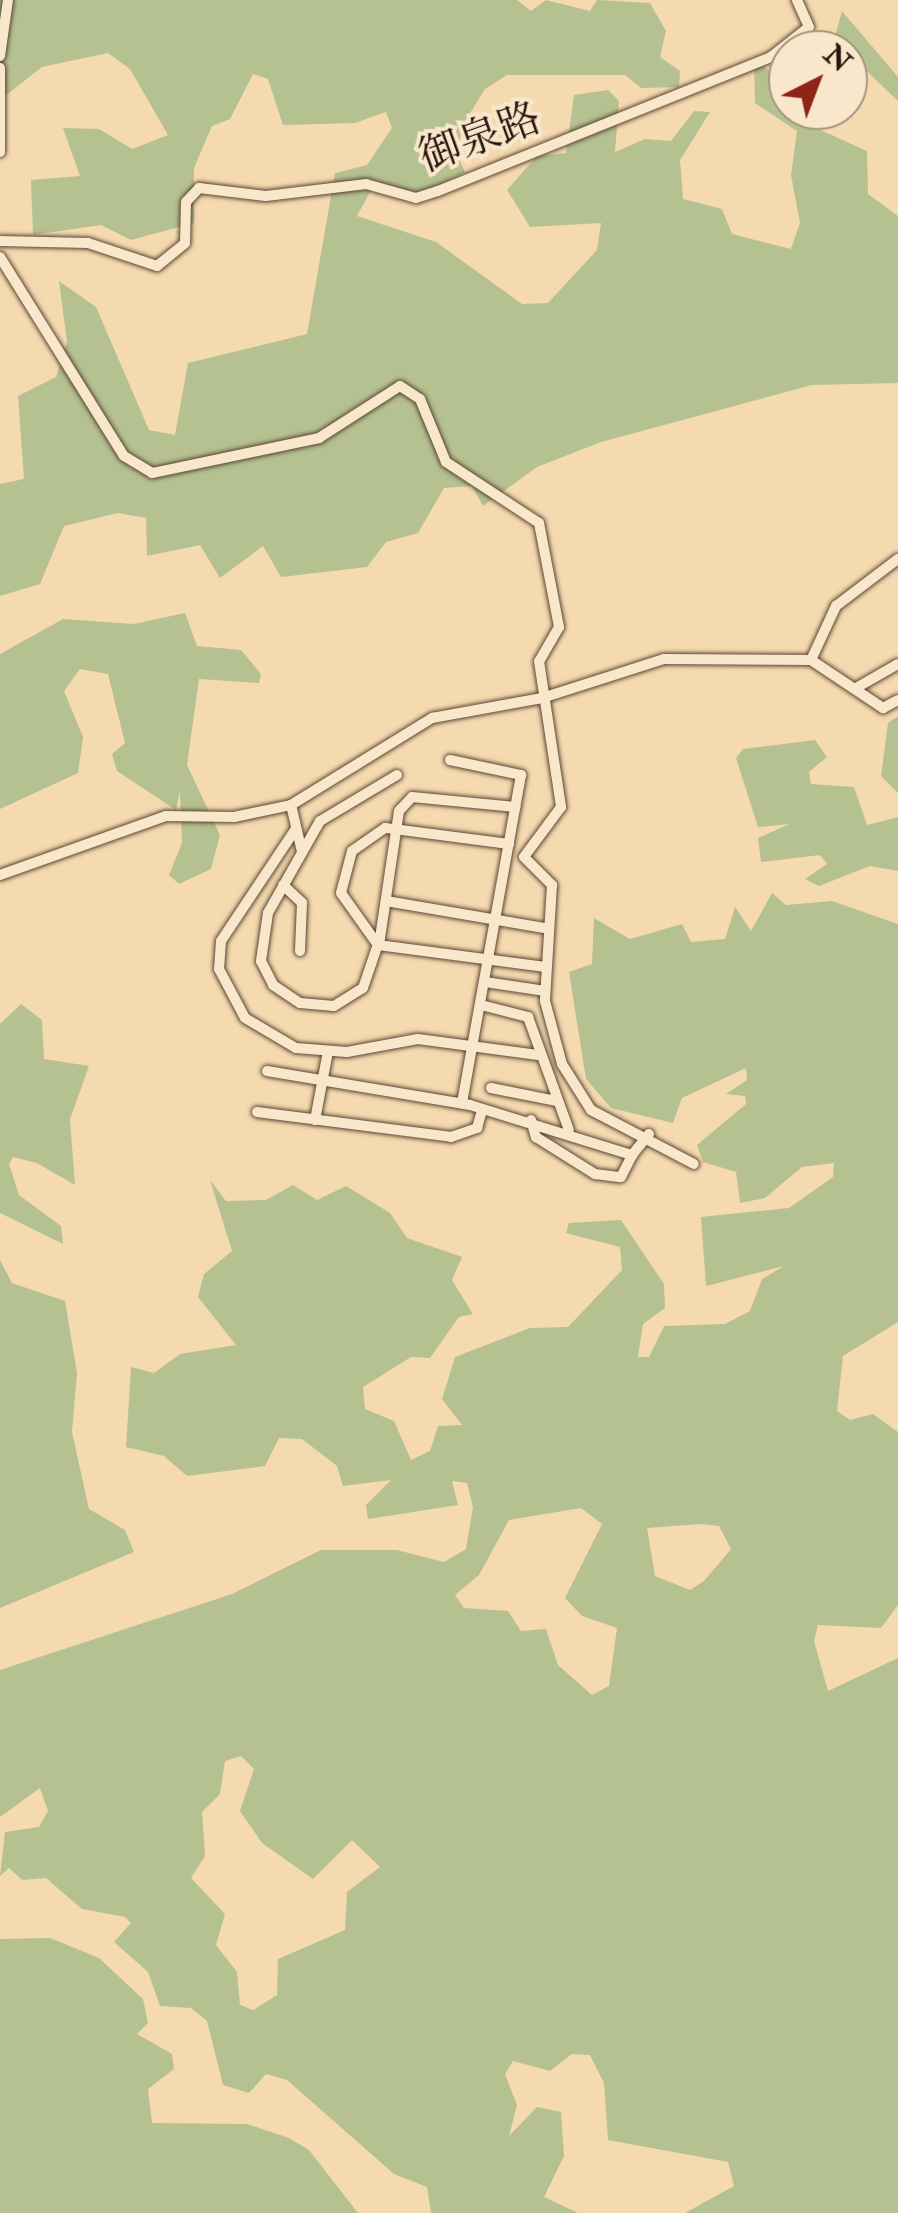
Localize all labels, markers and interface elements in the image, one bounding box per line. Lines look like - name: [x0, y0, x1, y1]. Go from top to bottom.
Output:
- north arrow: [768, 30, 868, 130]
- text: N: [816, 37, 858, 80]
- street label: 御泉路: [412, 93, 548, 183]

